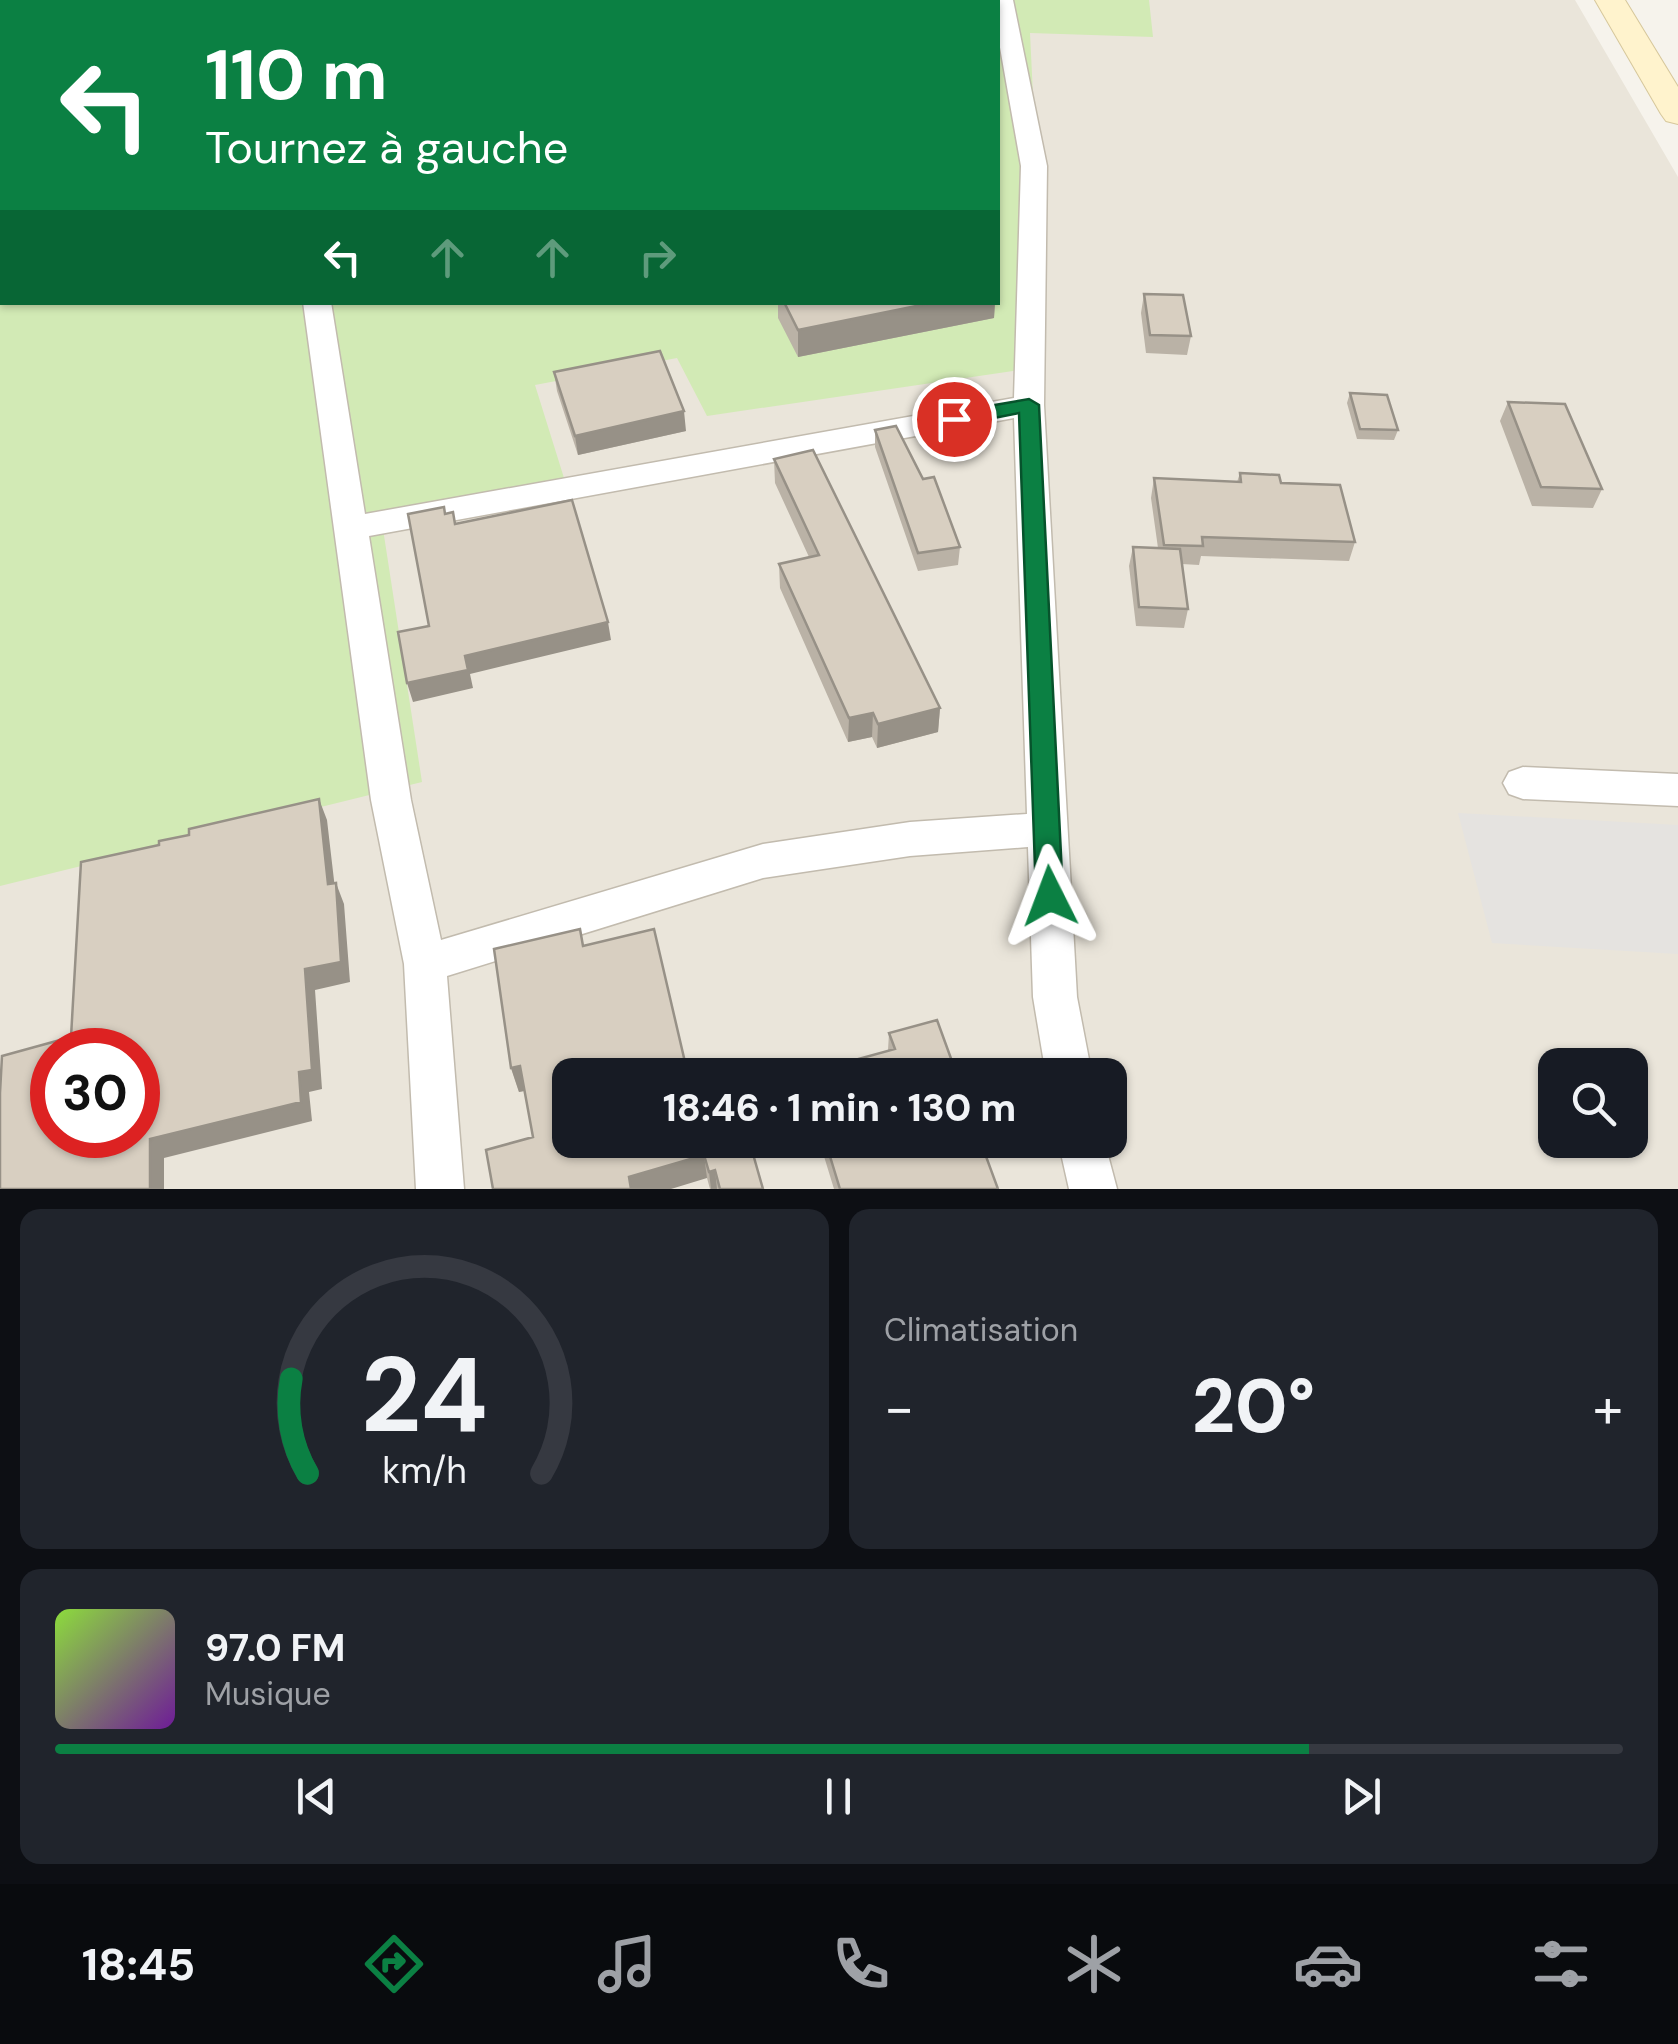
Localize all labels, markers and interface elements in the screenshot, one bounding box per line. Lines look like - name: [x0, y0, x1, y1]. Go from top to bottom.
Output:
- text: 110 m: [205, 30, 388, 121]
- icon: left: [40, 40, 170, 170]
- text: Tournez à gauche: [205, 118, 568, 177]
- icon: left: [315, 230, 370, 285]
- icon: ahead: [420, 230, 475, 285]
- icon: ahead: [525, 230, 580, 285]
- icon: right: [630, 230, 685, 285]
- pin: [912, 377, 997, 462]
- icon: arrive: [927, 392, 982, 447]
- position arrow: [998, 844, 1102, 948]
- speed limit sign: 30: [30, 1028, 160, 1158]
- map controls: [1538, 1048, 1648, 1158]
- button: search: [1538, 1048, 1648, 1158]
- text: 18:46 · 1 min · 130 m: [663, 1083, 1016, 1133]
- text: Climatisation: [884, 1309, 1078, 1351]
- text: 24: [361, 1328, 488, 1463]
- text: 20°: [1192, 1358, 1315, 1455]
- text: −: [884, 1372, 914, 1444]
- text: +: [1593, 1372, 1623, 1444]
- text: km/h: [382, 1448, 467, 1494]
- text: 97.0 FM: [205, 1623, 345, 1673]
- text: Musique: [205, 1673, 331, 1715]
- icon: previous: [289, 1769, 344, 1824]
- icon: pause: [811, 1769, 866, 1824]
- icon: next: [1334, 1769, 1389, 1824]
- icon: directions: [359, 1929, 429, 1999]
- icon: music: [592, 1929, 662, 1999]
- icon: phone: [826, 1929, 896, 1999]
- icon: climate: [1059, 1929, 1129, 1999]
- icon: car: [1293, 1929, 1363, 1999]
- icon: filters: [1526, 1929, 1596, 1999]
- text: 18:45: [82, 1935, 195, 1994]

